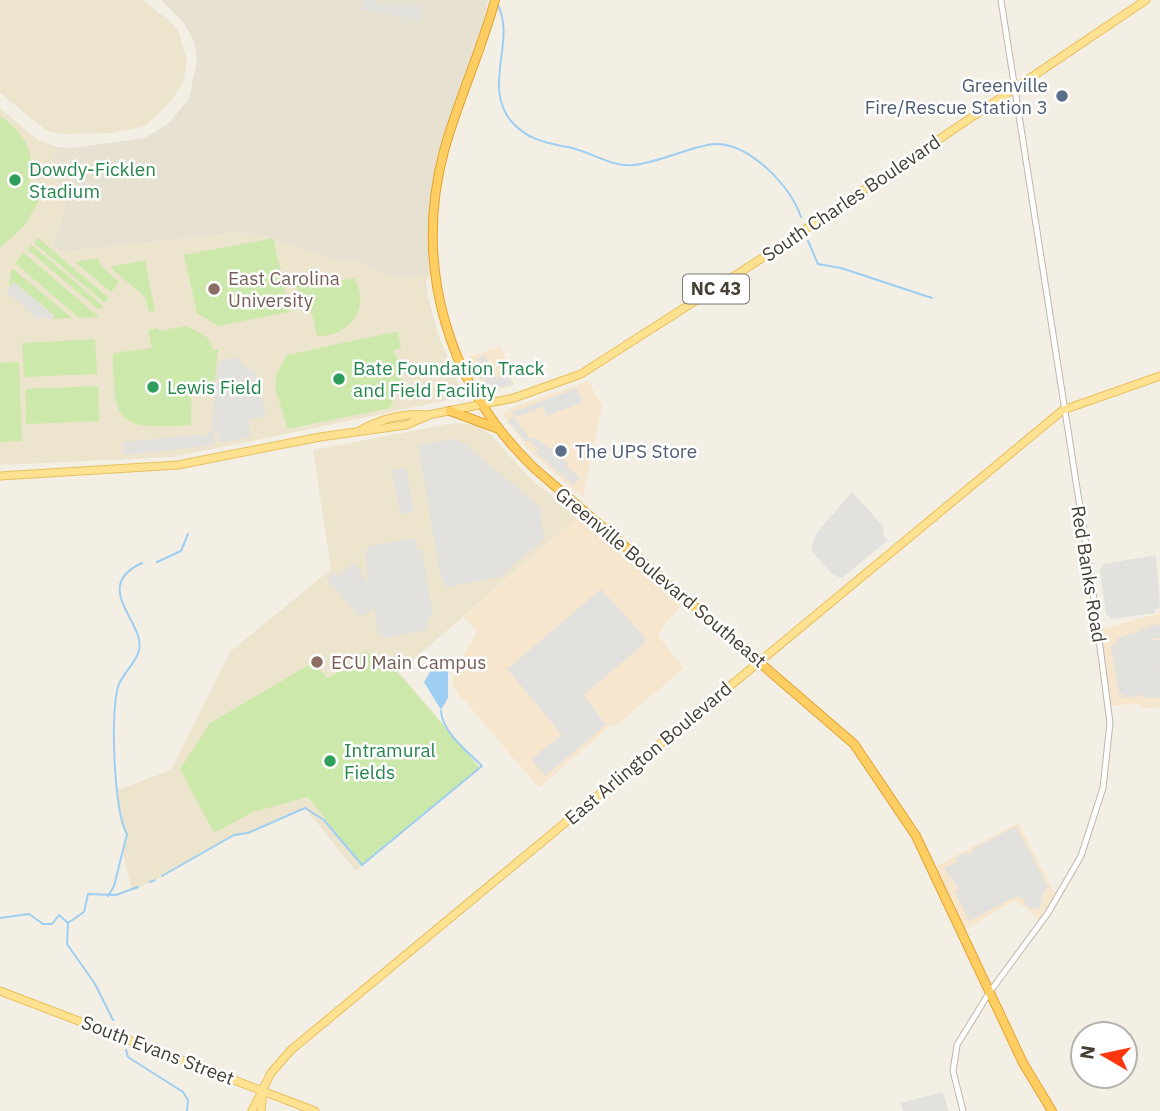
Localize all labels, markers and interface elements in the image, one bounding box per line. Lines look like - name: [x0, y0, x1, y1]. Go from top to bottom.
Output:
- place label: Greenville Fire/Rescue Station 3: [865, 73, 1048, 119]
- marker: Greenville Fire/Rescue Station 3: [1054, 88, 1070, 104]
- street label: South Charles Boulevard: [757, 129, 945, 267]
- place label: Dowdy-Ficklen Stadium: [29, 157, 156, 203]
- marker: Dowdy-Ficklen Stadium: [7, 172, 23, 188]
- place label: East Carolina University: [228, 266, 340, 312]
- road number: NC 43: [683, 274, 749, 304]
- marker: East Carolina University: [206, 281, 222, 297]
- place label: Bate Foundation Track and Field Facility: [353, 356, 545, 402]
- marker: Bate Foundation Track and Field Facility: [331, 371, 347, 387]
- place label: Lewis Field: [167, 375, 262, 399]
- marker: Lewis Field: [145, 379, 161, 395]
- place label: The UPS Store: [575, 439, 697, 463]
- marker: The UPS Store: [553, 443, 569, 459]
- street label: Greenville Boulevard Southeast: [551, 482, 771, 672]
- street label: Red Banks Road: [1066, 504, 1112, 644]
- place label: ECU Main Campus: [331, 650, 486, 674]
- marker: ECU Main Campus: [309, 654, 325, 670]
- street label: East Arlington Boulevard: [560, 676, 736, 830]
- place label: Intramural Fields: [344, 738, 436, 784]
- marker: Intramural Fields: [322, 753, 338, 769]
- street label: South Evans Street: [78, 1010, 238, 1090]
- north arrow: [1069, 1020, 1139, 1090]
- text: N: [1074, 1044, 1100, 1061]

